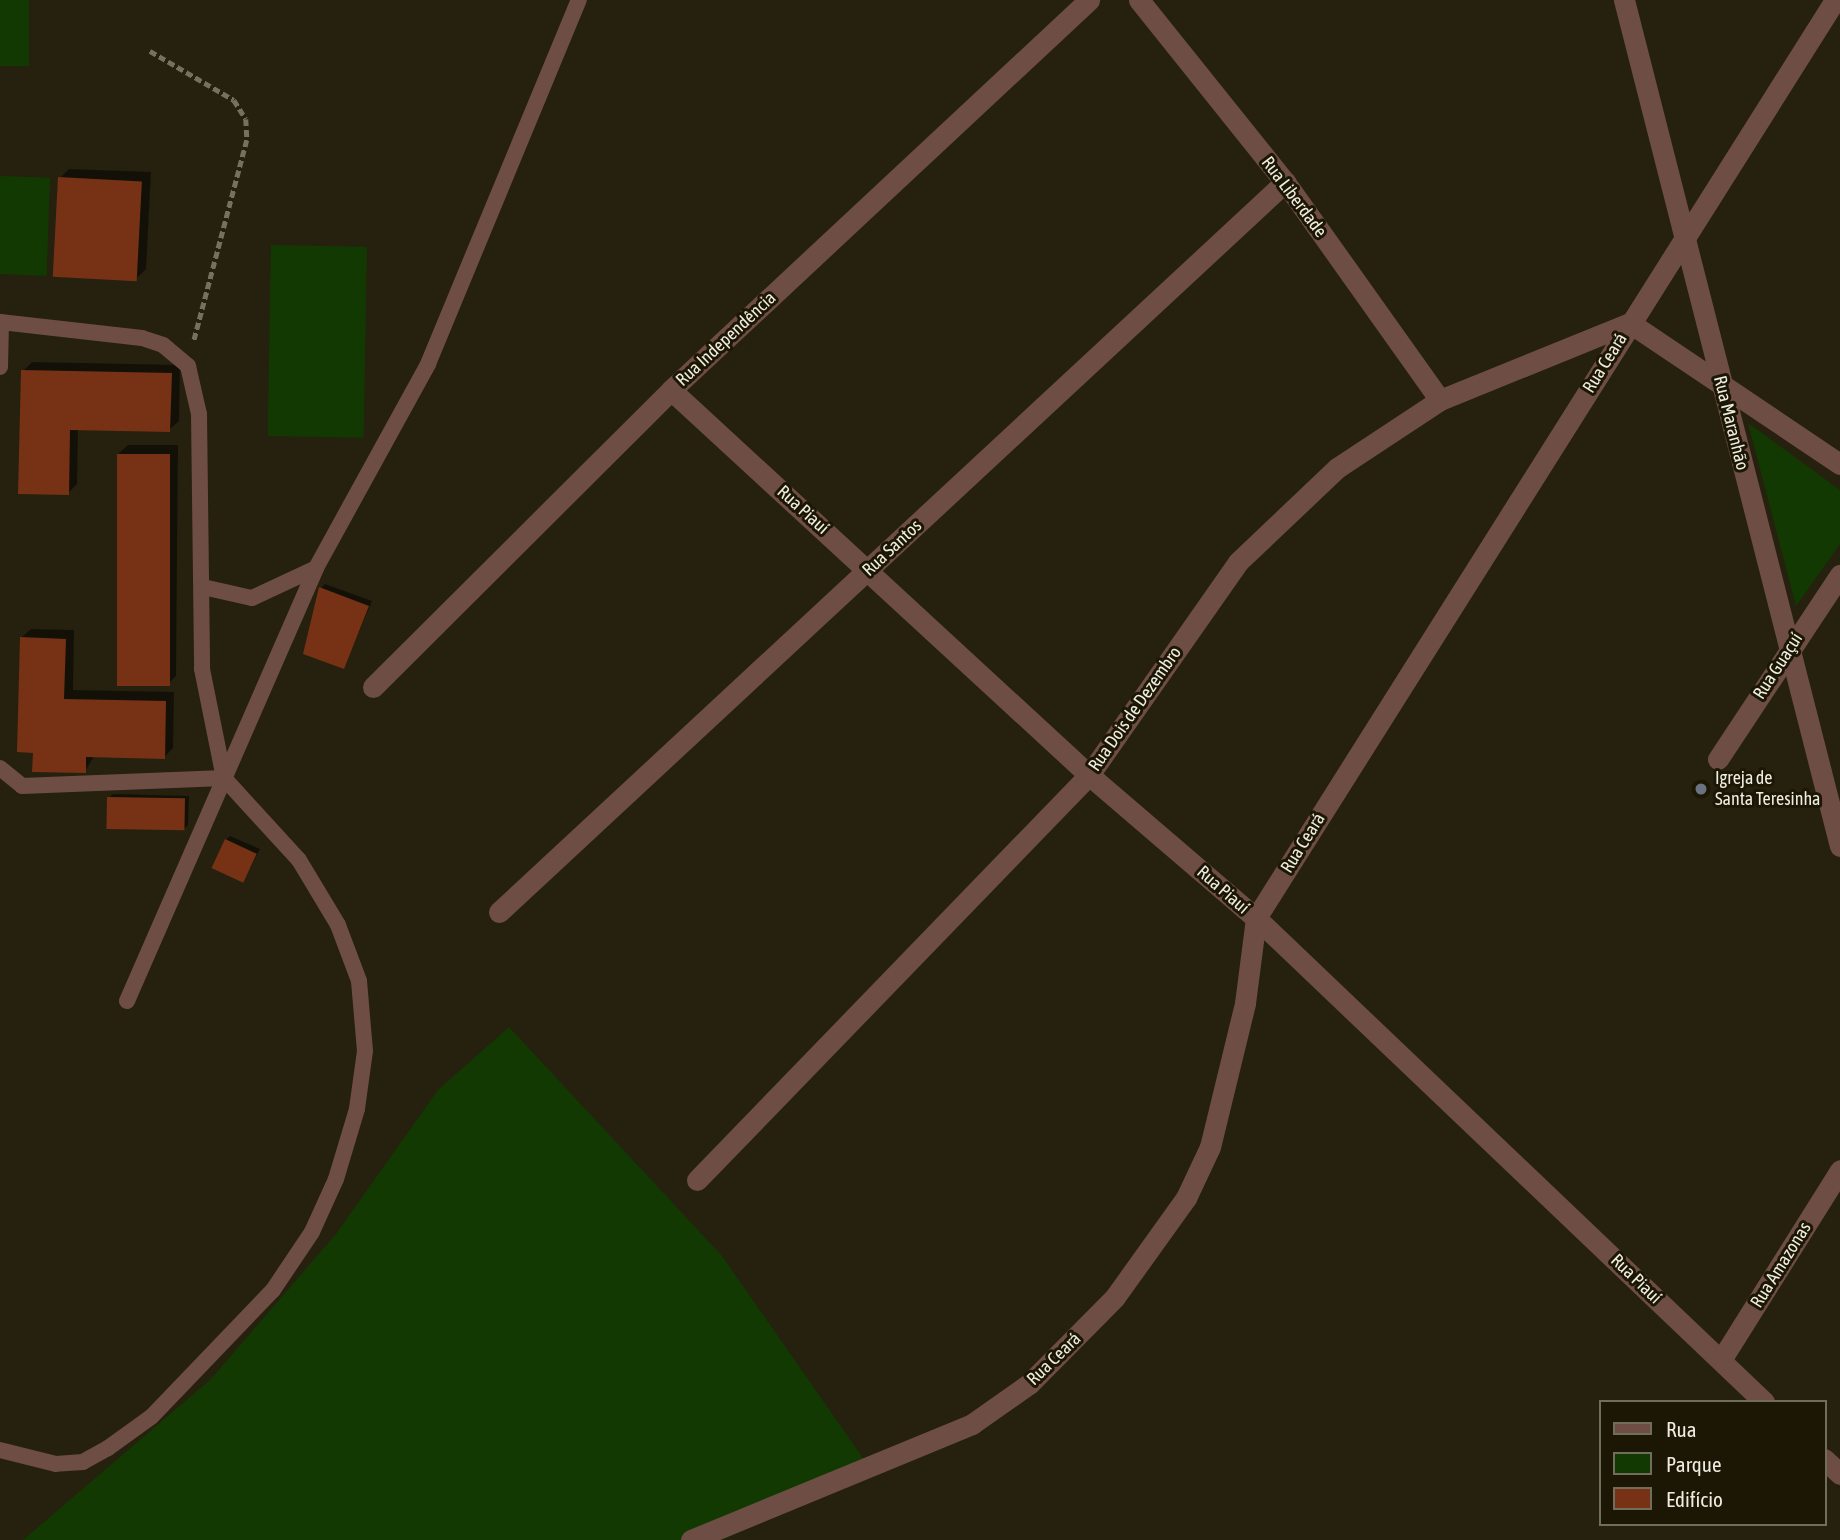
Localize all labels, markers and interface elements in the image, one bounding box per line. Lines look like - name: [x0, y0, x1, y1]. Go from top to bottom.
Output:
- street label: Rua Liberdade: [1257, 152, 1331, 242]
- street label: Rua Independência: [672, 287, 780, 391]
- street label: Rua Ceará: [1578, 329, 1632, 397]
- street label: Rua Maranhão: [1709, 374, 1753, 472]
- street label: Rua Piauí: [773, 481, 833, 539]
- street label: Rua Santos: [858, 515, 926, 581]
- street label: Rua Guaçuí: [1749, 629, 1807, 703]
- street label: Rua Dois de Dezembro: [1084, 643, 1186, 775]
- place label: Igreja de Santa Teresinha: [1715, 768, 1820, 810]
- marker: Igreja de Santa Teresinha: [1693, 781, 1709, 797]
- street label: Rua Ceará: [1276, 809, 1330, 877]
- street label: Rua Piauí: [1192, 861, 1254, 919]
- street label: Rua Amazonas: [1746, 1218, 1816, 1312]
- street label: Rua Piauí: [1606, 1250, 1666, 1308]
- street label: Rua Ceará: [1023, 1328, 1085, 1390]
- legend: [1598, 1400, 1826, 1526]
- text: Rua: [1666, 1417, 1696, 1441]
- text: Parque: [1666, 1452, 1721, 1476]
- text: Edifício: [1666, 1487, 1723, 1511]

